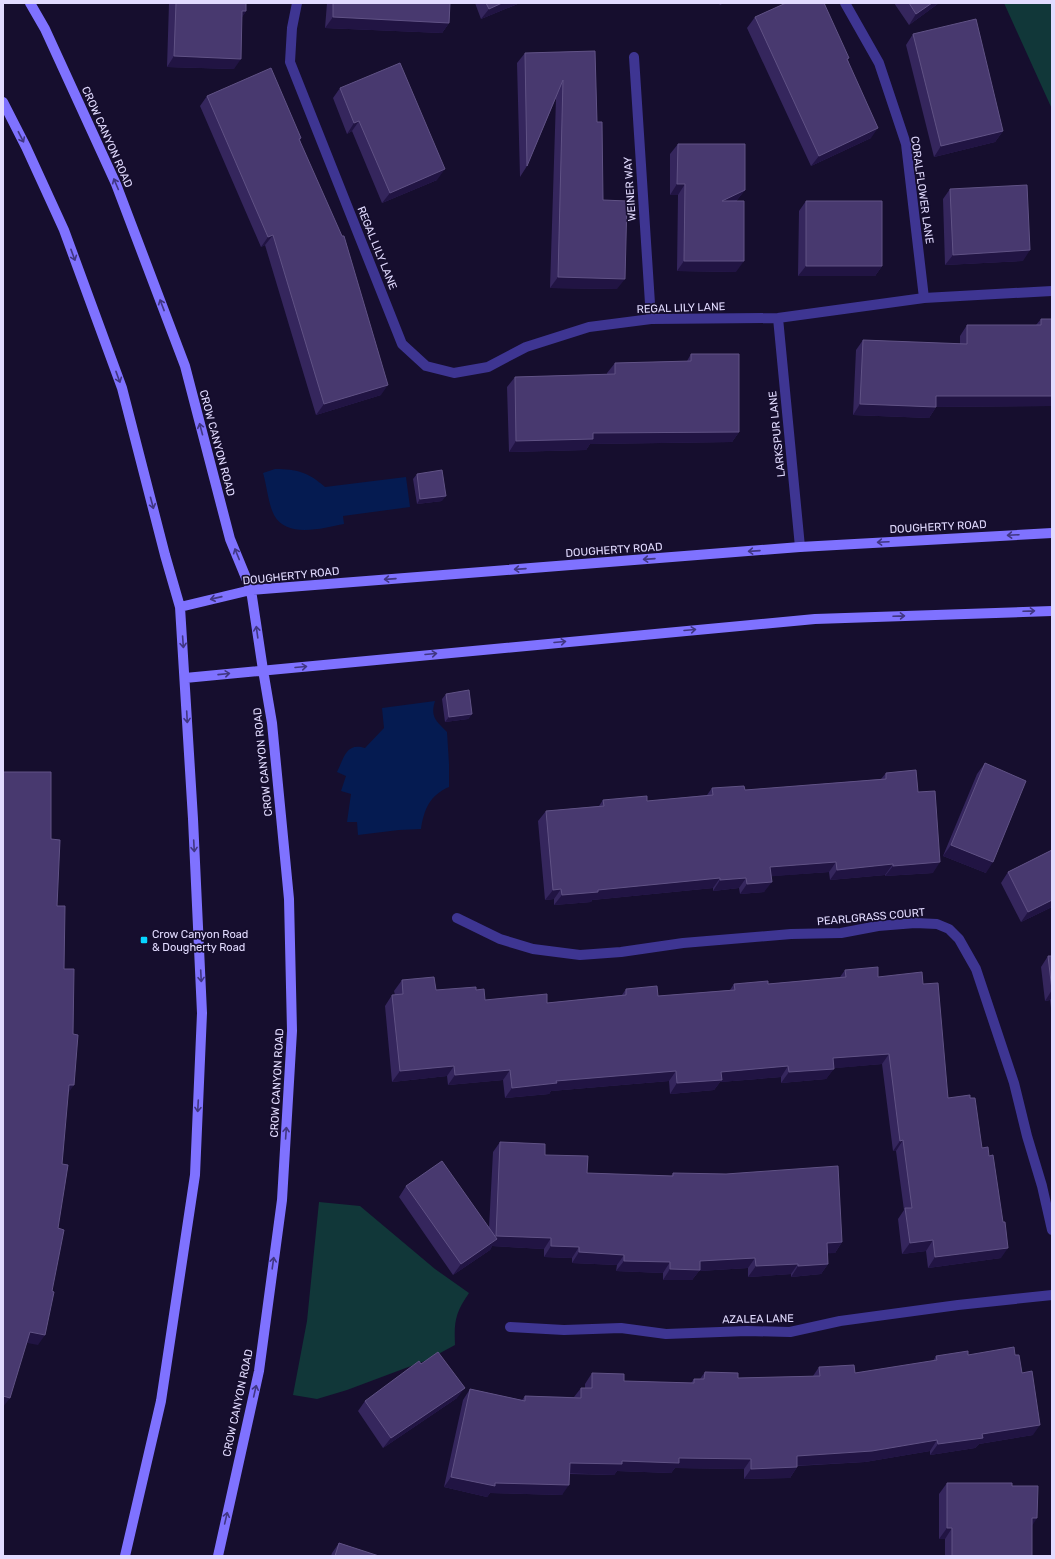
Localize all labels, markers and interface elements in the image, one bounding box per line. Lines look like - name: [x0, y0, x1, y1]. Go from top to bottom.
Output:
- street label: CROW CANYON ROAD: [79, 84, 135, 190]
- one-way arrow: [17, 130, 25, 142]
- street label: CORALFLOWER LANE: [908, 135, 936, 245]
- street label: WEINER WAY: [621, 156, 639, 222]
- one-way arrow: [112, 178, 119, 190]
- street label: REGAL LILY LANE: [354, 204, 400, 292]
- one-way arrow: [70, 249, 78, 261]
- one-way arrow: [157, 300, 165, 312]
- street label: REGAL LILY LANE: [636, 300, 726, 316]
- one-way arrow: [115, 371, 123, 383]
- street label: CROW CANYON ROAD: [197, 388, 237, 498]
- street label: LARKSPUR LANE: [766, 390, 788, 478]
- one-way arrow: [197, 423, 204, 436]
- one-way arrow: [149, 496, 156, 509]
- street label: DOUGHERTY ROAD: [889, 518, 987, 536]
- one-way arrow: [1007, 531, 1020, 539]
- one-way arrow: [877, 539, 890, 546]
- street label: DOUGHERTY ROAD: [565, 540, 663, 560]
- one-way arrow: [748, 547, 761, 554]
- one-way arrow: [232, 548, 240, 560]
- one-way arrow: [643, 555, 656, 562]
- street label: DOUGHERTY ROAD: [242, 564, 340, 588]
- one-way arrow: [514, 565, 527, 573]
- one-way arrow: [384, 576, 397, 583]
- one-way arrow: [210, 595, 223, 603]
- one-way arrow: [1022, 608, 1035, 615]
- one-way arrow: [892, 612, 905, 620]
- one-way arrow: [253, 625, 261, 638]
- one-way arrow: [683, 627, 696, 634]
- one-way arrow: [179, 635, 186, 648]
- one-way arrow: [553, 639, 566, 646]
- one-way arrow: [424, 651, 437, 658]
- one-way arrow: [294, 663, 307, 670]
- one-way arrow: [217, 670, 230, 678]
- street label: CROW CANYON ROAD: [251, 707, 275, 817]
- one-way arrow: [184, 710, 191, 723]
- one-way arrow: [191, 840, 198, 853]
- street label: PEARLGRASS COURT: [816, 906, 926, 928]
- place label: Crow Canyon Road & Dougherty Road: [152, 928, 248, 954]
- marker: Crow Canyon Road & Dougherty Road: [139, 935, 149, 945]
- one-way arrow: [197, 969, 204, 982]
- street label: CROW CANYON ROAD: [268, 1028, 286, 1138]
- one-way arrow: [195, 1099, 202, 1112]
- one-way arrow: [282, 1127, 289, 1140]
- one-way arrow: [269, 1256, 277, 1269]
- street label: AZALEA LANE: [722, 1312, 794, 1326]
- street label: CROW CANYON ROAD: [220, 1348, 256, 1458]
- one-way arrow: [251, 1385, 259, 1398]
- one-way arrow: [223, 1512, 231, 1525]

